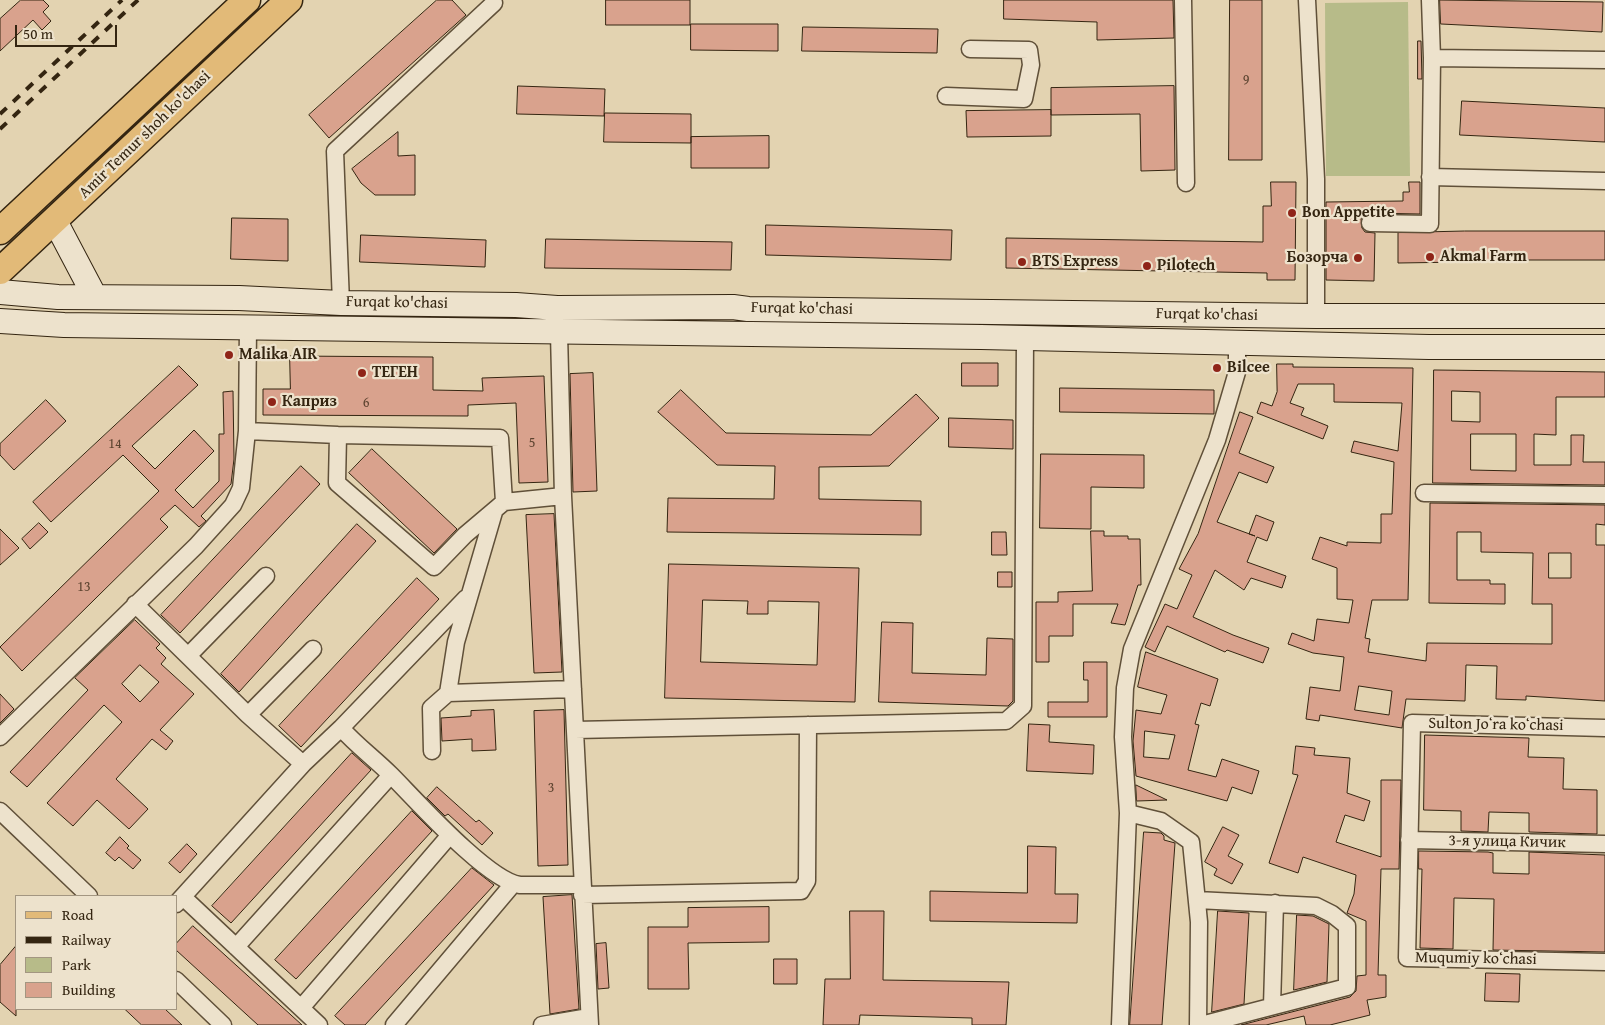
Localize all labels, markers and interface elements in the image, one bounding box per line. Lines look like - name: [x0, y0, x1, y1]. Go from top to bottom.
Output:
- scale bar: [18, 15, 120, 47]
- text: 50 m: [23, 23, 53, 44]
- street label: Amir Temur shoh ko'chasi: [75, 67, 215, 203]
- house number: 9: [1243, 72, 1249, 88]
- place label: Bon Appetite: [1302, 203, 1395, 223]
- marker: Bon Appetite: [1286, 207, 1298, 219]
- place label: Akmal Farm: [1440, 247, 1527, 267]
- place label: Бозорча: [1287, 248, 1348, 268]
- marker: Akmal Farm: [1424, 251, 1436, 263]
- place label: BTS Express: [1032, 252, 1118, 272]
- marker: Бозорча: [1352, 252, 1364, 264]
- marker: BTS Express: [1016, 256, 1028, 268]
- place label: Pilotech: [1157, 256, 1215, 276]
- marker: Pilotech: [1141, 260, 1153, 272]
- street label: Furqat ko'chasi: [346, 293, 448, 313]
- street label: Furqat ko'chasi: [751, 299, 853, 319]
- street label: Furqat ko'chasi: [1156, 305, 1258, 325]
- place label: Malika AIR: [239, 345, 317, 365]
- marker: Malika AIR: [223, 349, 235, 361]
- place label: Bilcee: [1227, 358, 1270, 378]
- marker: Bilcee: [1211, 362, 1223, 374]
- place label: ТЕГЕН: [372, 363, 418, 383]
- marker: ТЕГЕН: [356, 367, 368, 379]
- place label: Каприз: [282, 392, 337, 412]
- house number: 6: [363, 395, 369, 411]
- marker: Каприз: [266, 396, 278, 408]
- house number: 5: [529, 435, 535, 451]
- house number: 14: [108, 436, 122, 452]
- house number: 13: [77, 579, 91, 595]
- street label: Sulton Joʻra koʻchasi: [1428, 714, 1564, 736]
- house number: 3: [548, 780, 554, 796]
- street label: 3-я улица Кичик: [1448, 831, 1566, 853]
- legend: [15, 895, 178, 1010]
- text: Road: [62, 904, 93, 925]
- text: Railway: [62, 929, 111, 950]
- street label: Muqumiy koʻchasi: [1415, 948, 1537, 970]
- text: Park: [62, 954, 91, 975]
- text: Building: [62, 979, 115, 1000]

